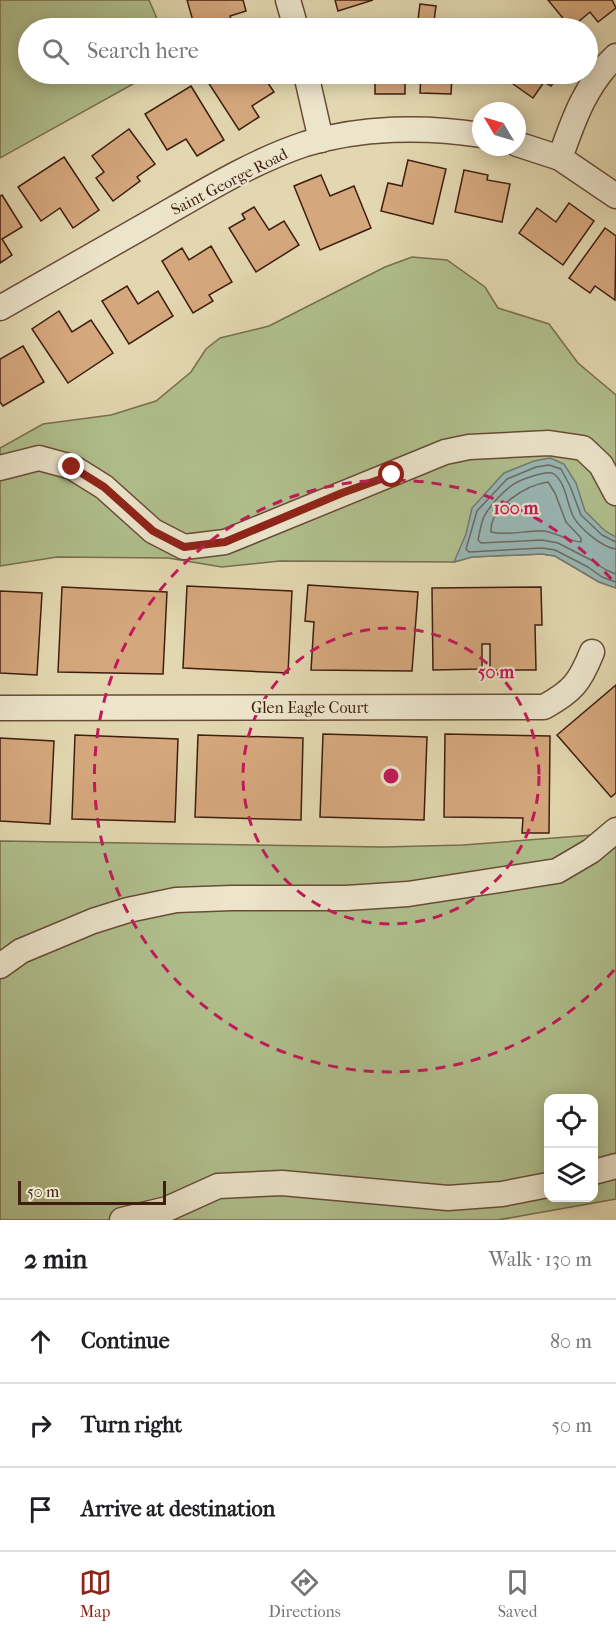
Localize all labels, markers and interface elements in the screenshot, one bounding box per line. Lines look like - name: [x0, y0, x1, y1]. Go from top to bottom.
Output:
- search box: [18, 18, 598, 84]
- icon: search: [39, 35, 72, 68]
- text: Search here: [87, 38, 199, 64]
- north arrow: [472, 102, 526, 156]
- street label: Saint George Road: [168, 144, 291, 219]
- route end: [58, 453, 84, 479]
- route start: [378, 461, 404, 487]
- text: 100 m: [493, 498, 540, 519]
- text: 50 m: [478, 662, 515, 683]
- street label: Glen Eagle Court: [251, 698, 369, 717]
- centre of rings: [381, 766, 401, 786]
- map controls: [544, 1094, 598, 1202]
- button: locate: [544, 1094, 598, 1148]
- button: layers: [544, 1148, 598, 1202]
- scale bar: [18, 1178, 166, 1206]
- text: 50 m: [27, 1182, 59, 1201]
- text: 2 min: [24, 1244, 87, 1275]
- text: Walk · 130 m: [489, 1248, 592, 1271]
- icon: ahead: [24, 1325, 57, 1358]
- text: Continue: [81, 1328, 170, 1354]
- text: 80 m: [550, 1330, 592, 1353]
- icon: right: [24, 1409, 57, 1442]
- text: Turn right: [81, 1412, 182, 1438]
- text: 50 m: [551, 1414, 592, 1437]
- icon: arrive: [24, 1493, 57, 1526]
- text: Arrive at destination: [81, 1496, 275, 1522]
- tab: Map: [79, 1566, 112, 1621]
- tab: Directions: [269, 1566, 341, 1621]
- tab: Saved: [498, 1566, 537, 1621]

